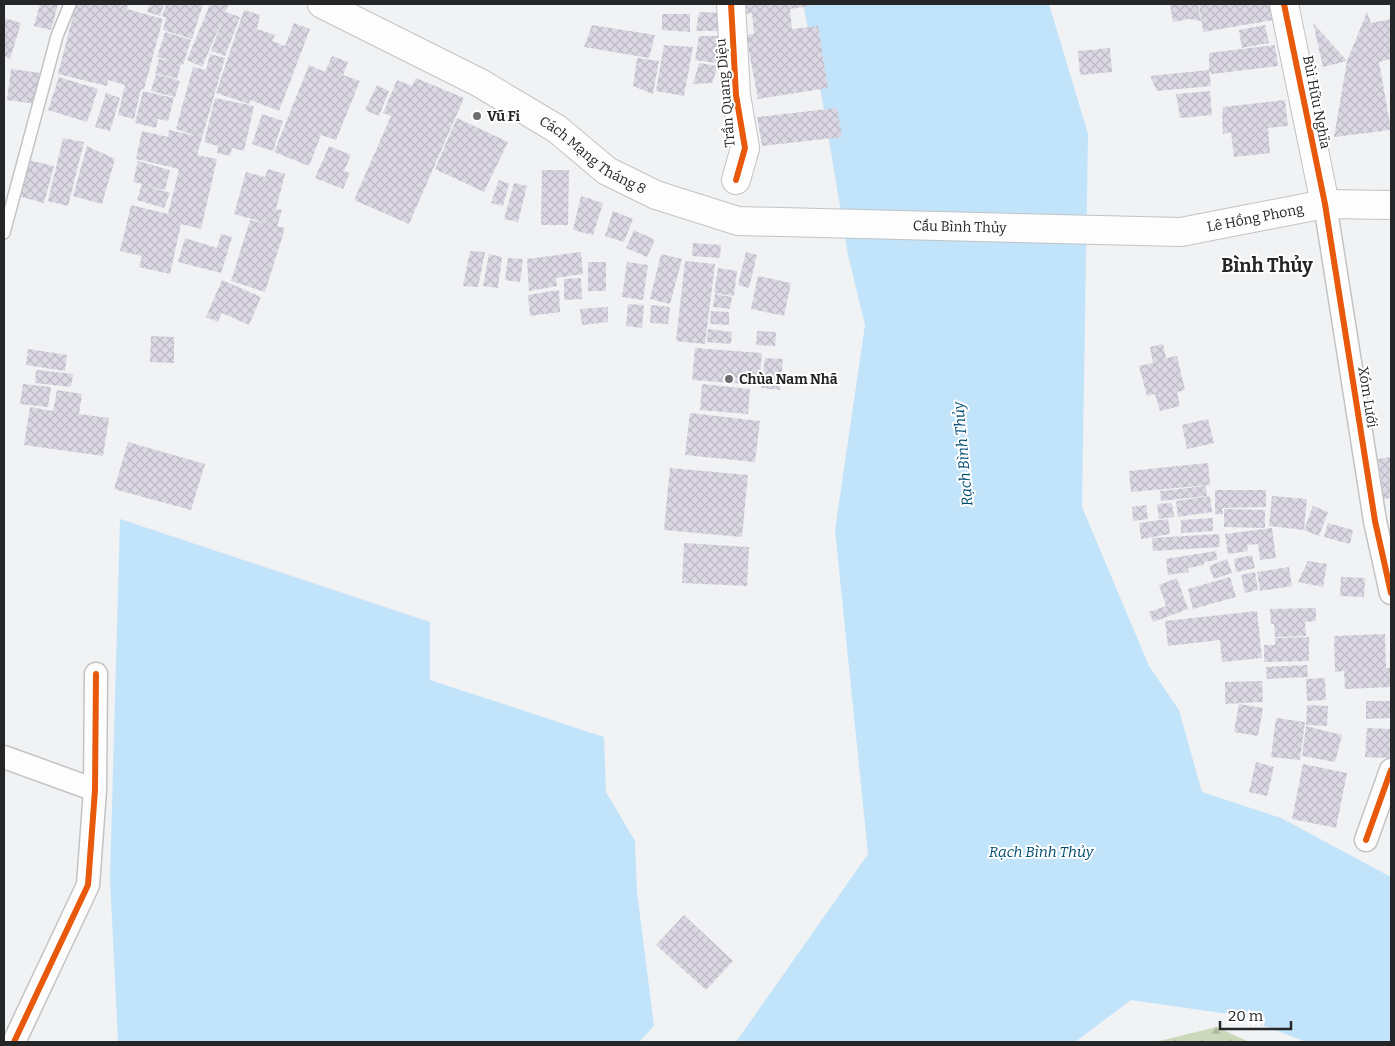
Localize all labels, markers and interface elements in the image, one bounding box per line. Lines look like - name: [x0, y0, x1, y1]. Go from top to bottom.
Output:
- street label: Trần Quang Diệu: [711, 37, 739, 148]
- street label: Bùi Hữu Nghĩa: [1299, 54, 1334, 151]
- place label: Vũ Fi: [487, 108, 520, 125]
- marker: Vũ Fi: [471, 110, 483, 122]
- street label: Cách Mạng Tháng 8: [536, 113, 649, 198]
- street label: Lê Hồng Phong: [1206, 200, 1305, 236]
- street label: Cầu Bình Thủy: [913, 217, 1007, 237]
- district label: Bình Thủy: [1221, 254, 1313, 277]
- street label: Xóm Lưới: [1354, 365, 1381, 429]
- place label: Chùa Nam Nhã: [739, 371, 838, 388]
- marker: Chùa Nam Nhã: [723, 373, 735, 385]
- water label: Rạch Bình Thủy: [949, 400, 977, 507]
- water label: Rạch Bình Thủy: [989, 843, 1095, 861]
- scale bar: [1220, 998, 1291, 1030]
- text: 20 m: [1228, 1007, 1264, 1025]

